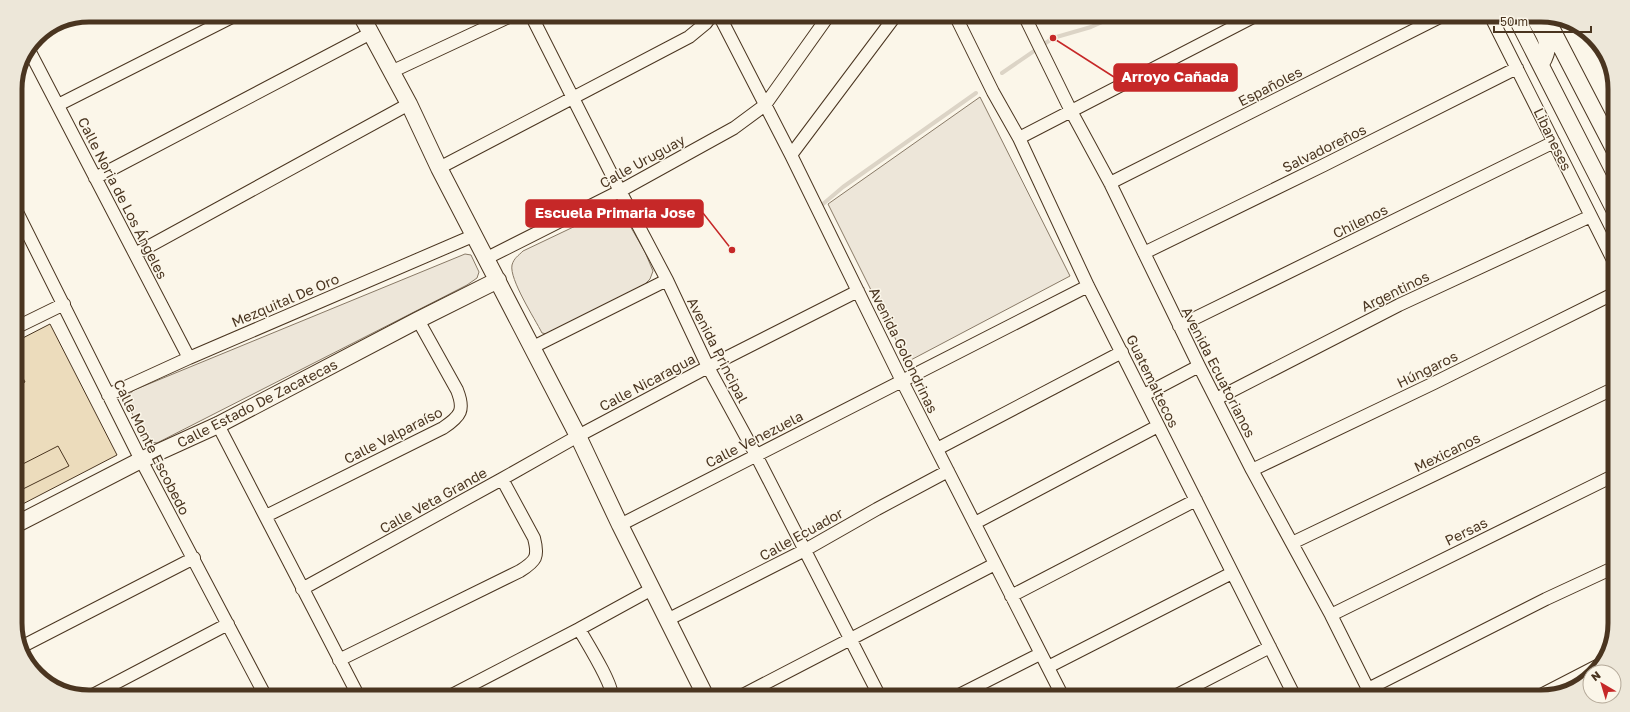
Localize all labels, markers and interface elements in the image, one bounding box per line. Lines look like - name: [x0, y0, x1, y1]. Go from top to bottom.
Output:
- scale bar: [1494, 8, 1591, 34]
- text: 50 m: [1500, 14, 1528, 29]
- street label: Españoles: [1235, 63, 1305, 109]
- callout: Arroyo Cañada: [1114, 64, 1237, 91]
- text: Arroyo Cañada: [1121, 67, 1229, 85]
- street label: Libaneses: [1530, 105, 1576, 173]
- street label: Calle Noria de Los Ángeles: [75, 114, 171, 282]
- street label: Salvadoreños: [1279, 120, 1369, 176]
- street label: Calle Uruguay: [597, 131, 688, 191]
- callout: Escuela Primaria Jose: [526, 200, 703, 227]
- street label: Chilenos: [1330, 200, 1390, 242]
- text: Escuela Primaria Jose: [535, 203, 695, 221]
- street label: Argentinos: [1358, 267, 1432, 315]
- street label: Mezquital De Oro: [229, 270, 341, 330]
- street label: Avenida Golondrinas: [866, 284, 942, 416]
- street label: Avenida Principal: [684, 294, 752, 406]
- street label: Avenida Ecuatorianos: [1179, 304, 1259, 440]
- street label: Guatemaltecos: [1123, 332, 1183, 430]
- street label: Húngaros: [1394, 347, 1460, 391]
- street label: Calle Nicaragua: [596, 350, 698, 414]
- street label: Calle Estado De Zacatecas: [174, 355, 340, 451]
- street label: Calle Monte Escobedo: [110, 376, 194, 518]
- street label: Calle Valparaíso: [341, 403, 445, 467]
- street label: Calle Venezuela: [702, 407, 806, 471]
- street label: Mexicanos: [1411, 429, 1483, 475]
- street label: Calle Veta Grande: [376, 463, 490, 537]
- street label: Calle Ecuador: [756, 504, 846, 564]
- street label: Persas: [1442, 513, 1490, 549]
- north arrow: [1582, 664, 1622, 704]
- text: N: [1588, 668, 1603, 683]

